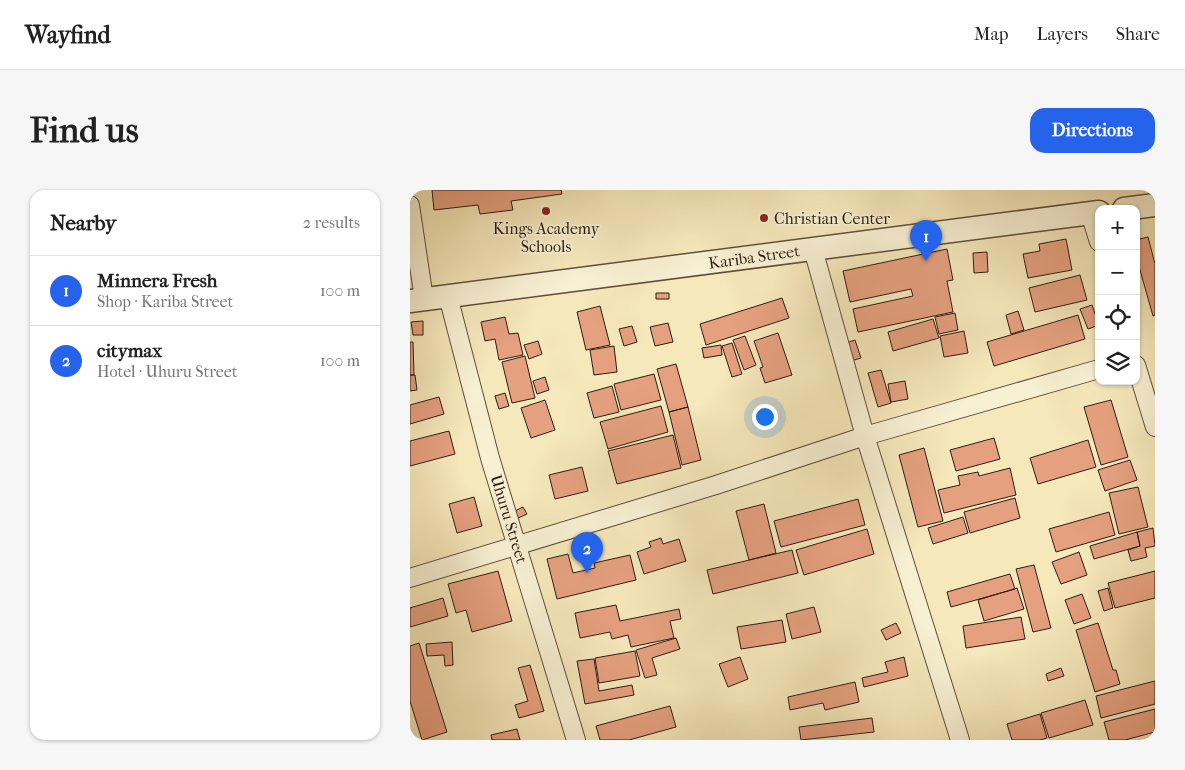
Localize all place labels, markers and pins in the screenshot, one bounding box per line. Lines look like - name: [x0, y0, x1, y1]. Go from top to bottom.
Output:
- marker: Kings Academy Schools: [540, 205, 552, 217]
- place label: Christian Center: [774, 209, 890, 228]
- marker: Christian Center: [758, 212, 770, 224]
- place label: Kings Academy Schools: [493, 219, 600, 256]
- pin: 1: [910, 220, 942, 261]
- pin: 2: [571, 532, 603, 573]

